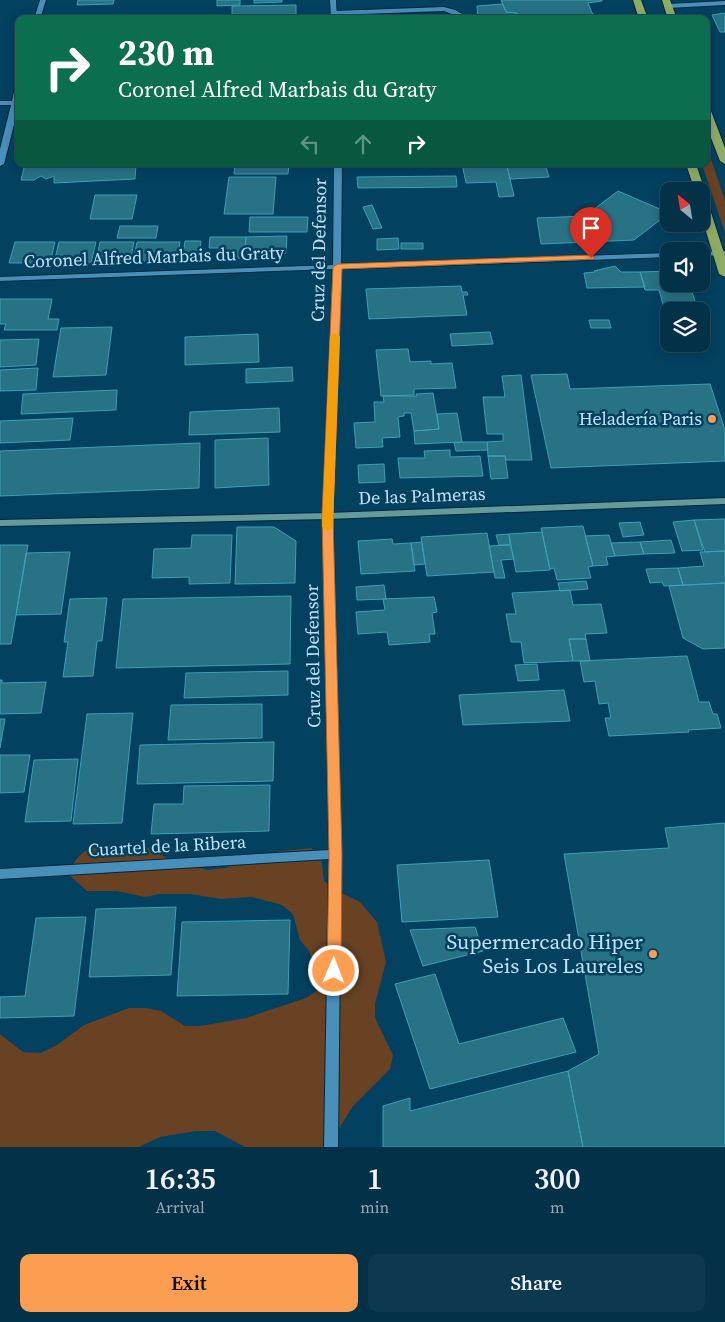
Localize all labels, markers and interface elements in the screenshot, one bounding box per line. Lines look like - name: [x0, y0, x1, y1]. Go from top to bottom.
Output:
- text: 230 m: [118, 29, 214, 77]
- icon: right: [35, 35, 100, 100]
- text: Coronel Alfred Marbais du Graty: [118, 74, 437, 104]
- icon: left: [296, 130, 324, 158]
- icon: ahead: [349, 130, 377, 158]
- icon: right: [402, 130, 430, 158]
- street label: Cruz del Defensor: [305, 177, 332, 322]
- north arrow: [660, 182, 710, 232]
- map controls: [660, 182, 710, 352]
- pin: [570, 207, 612, 258]
- icon: arrive: [577, 214, 605, 242]
- street label: Coronel Alfred Marbais du Graty: [23, 239, 285, 274]
- button: sound: [660, 242, 710, 292]
- button: layers: [660, 302, 710, 352]
- place label: Heladería Paris: [579, 406, 702, 431]
- marker: Heladería Paris: [706, 413, 718, 425]
- street label: De las Palmeras: [358, 481, 486, 510]
- street label: Cruz del Defensor: [299, 583, 326, 728]
- street label: Cuartel de la Ribera: [87, 829, 248, 862]
- place label: Supermercado Hiper Seis Los Laureles: [447, 927, 643, 980]
- position arrow: [307, 944, 359, 996]
- marker: Supermercado Hiper Seis Los Laureles: [647, 948, 659, 960]
- text: 16:35: [144, 1158, 216, 1199]
- text: 1: [367, 1158, 383, 1199]
- text: 300: [534, 1158, 581, 1199]
- text: Arrival: [155, 1196, 205, 1218]
- text: min: [360, 1196, 389, 1218]
- text: m: [550, 1196, 564, 1218]
- button: Exit: [20, 1254, 358, 1312]
- button: Share: [368, 1254, 705, 1312]

